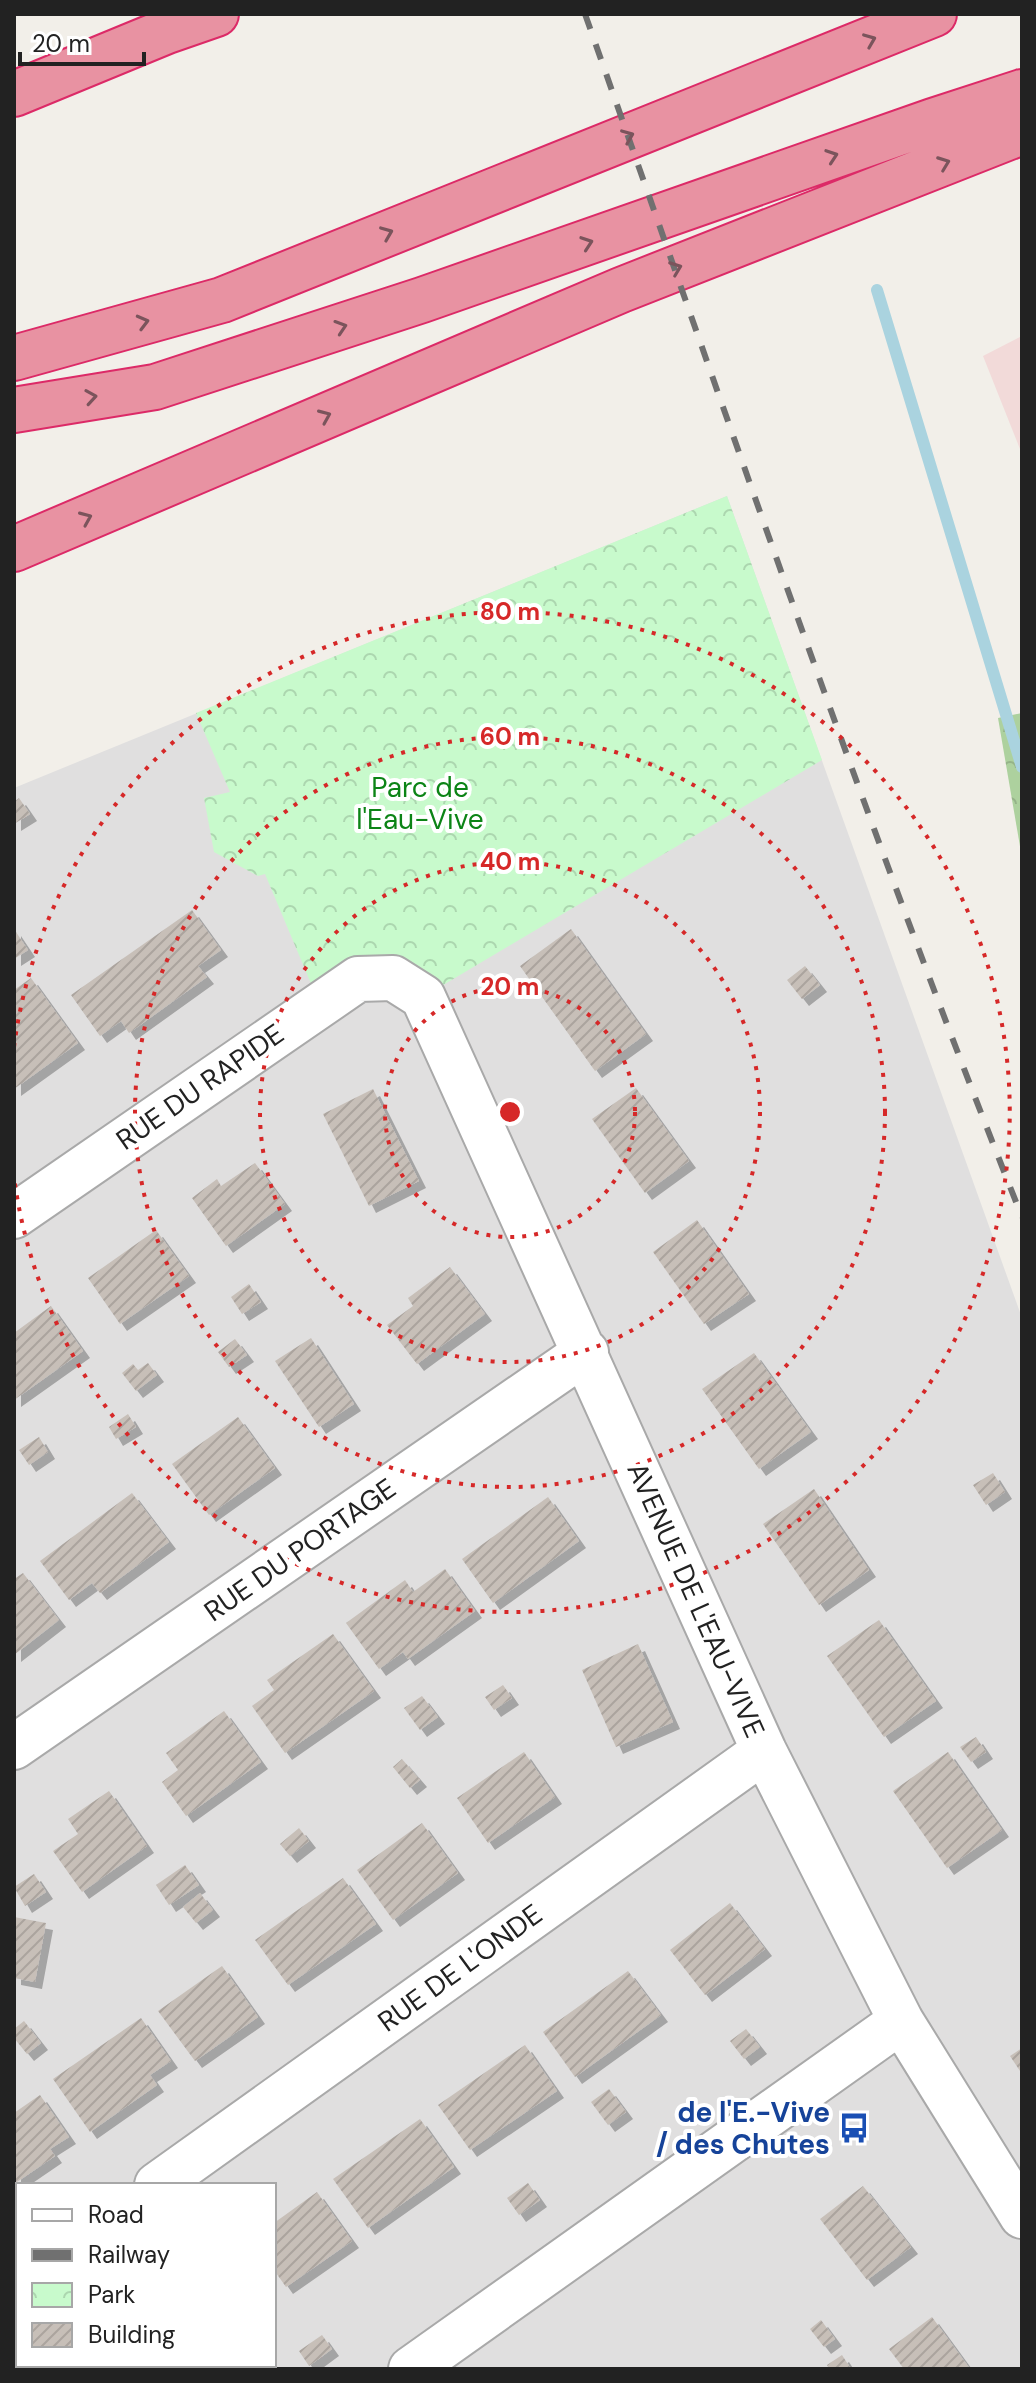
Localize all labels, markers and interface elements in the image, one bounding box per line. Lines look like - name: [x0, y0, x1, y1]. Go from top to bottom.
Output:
- scale bar: [20, 16, 144, 66]
- text: 20 m: [32, 28, 90, 59]
- one-way arrow: [862, 33, 876, 49]
- one-way arrow: [620, 129, 634, 146]
- one-way arrow: [824, 150, 838, 166]
- one-way arrow: [936, 156, 950, 172]
- one-way arrow: [379, 227, 393, 243]
- one-way arrow: [579, 236, 593, 252]
- one-way arrow: [668, 261, 682, 278]
- one-way arrow: [136, 315, 150, 331]
- one-way arrow: [333, 320, 347, 336]
- one-way arrow: [84, 390, 98, 407]
- one-way arrow: [317, 410, 331, 426]
- one-way arrow: [78, 512, 92, 528]
- text: 80 m: [480, 596, 540, 627]
- text: 60 m: [480, 721, 540, 752]
- park label: Parc de l'Eau-Vive: [356, 769, 484, 838]
- text: 40 m: [480, 846, 540, 877]
- text: 20 m: [481, 971, 539, 1002]
- street label: RUE DU RAPIDE: [109, 1016, 291, 1158]
- centre of rings: [496, 1098, 524, 1126]
- street label: AVENUE DE L'EAU-VIVE: [619, 1457, 773, 1743]
- street label: RUE DU PORTAGE: [197, 1470, 403, 1630]
- street label: RUE DE L'ONDE: [370, 1896, 550, 2040]
- place label: de l'E.-Vive / des Chutes: [656, 2094, 830, 2163]
- bus stop icon: de l'E.-Vive / des Chutes: [837, 2111, 871, 2145]
- legend: [16, 2183, 276, 2367]
- text: Road: [88, 2199, 144, 2230]
- text: Railway: [88, 2239, 170, 2270]
- text: Park: [88, 2279, 135, 2310]
- text: Building: [88, 2319, 175, 2350]

